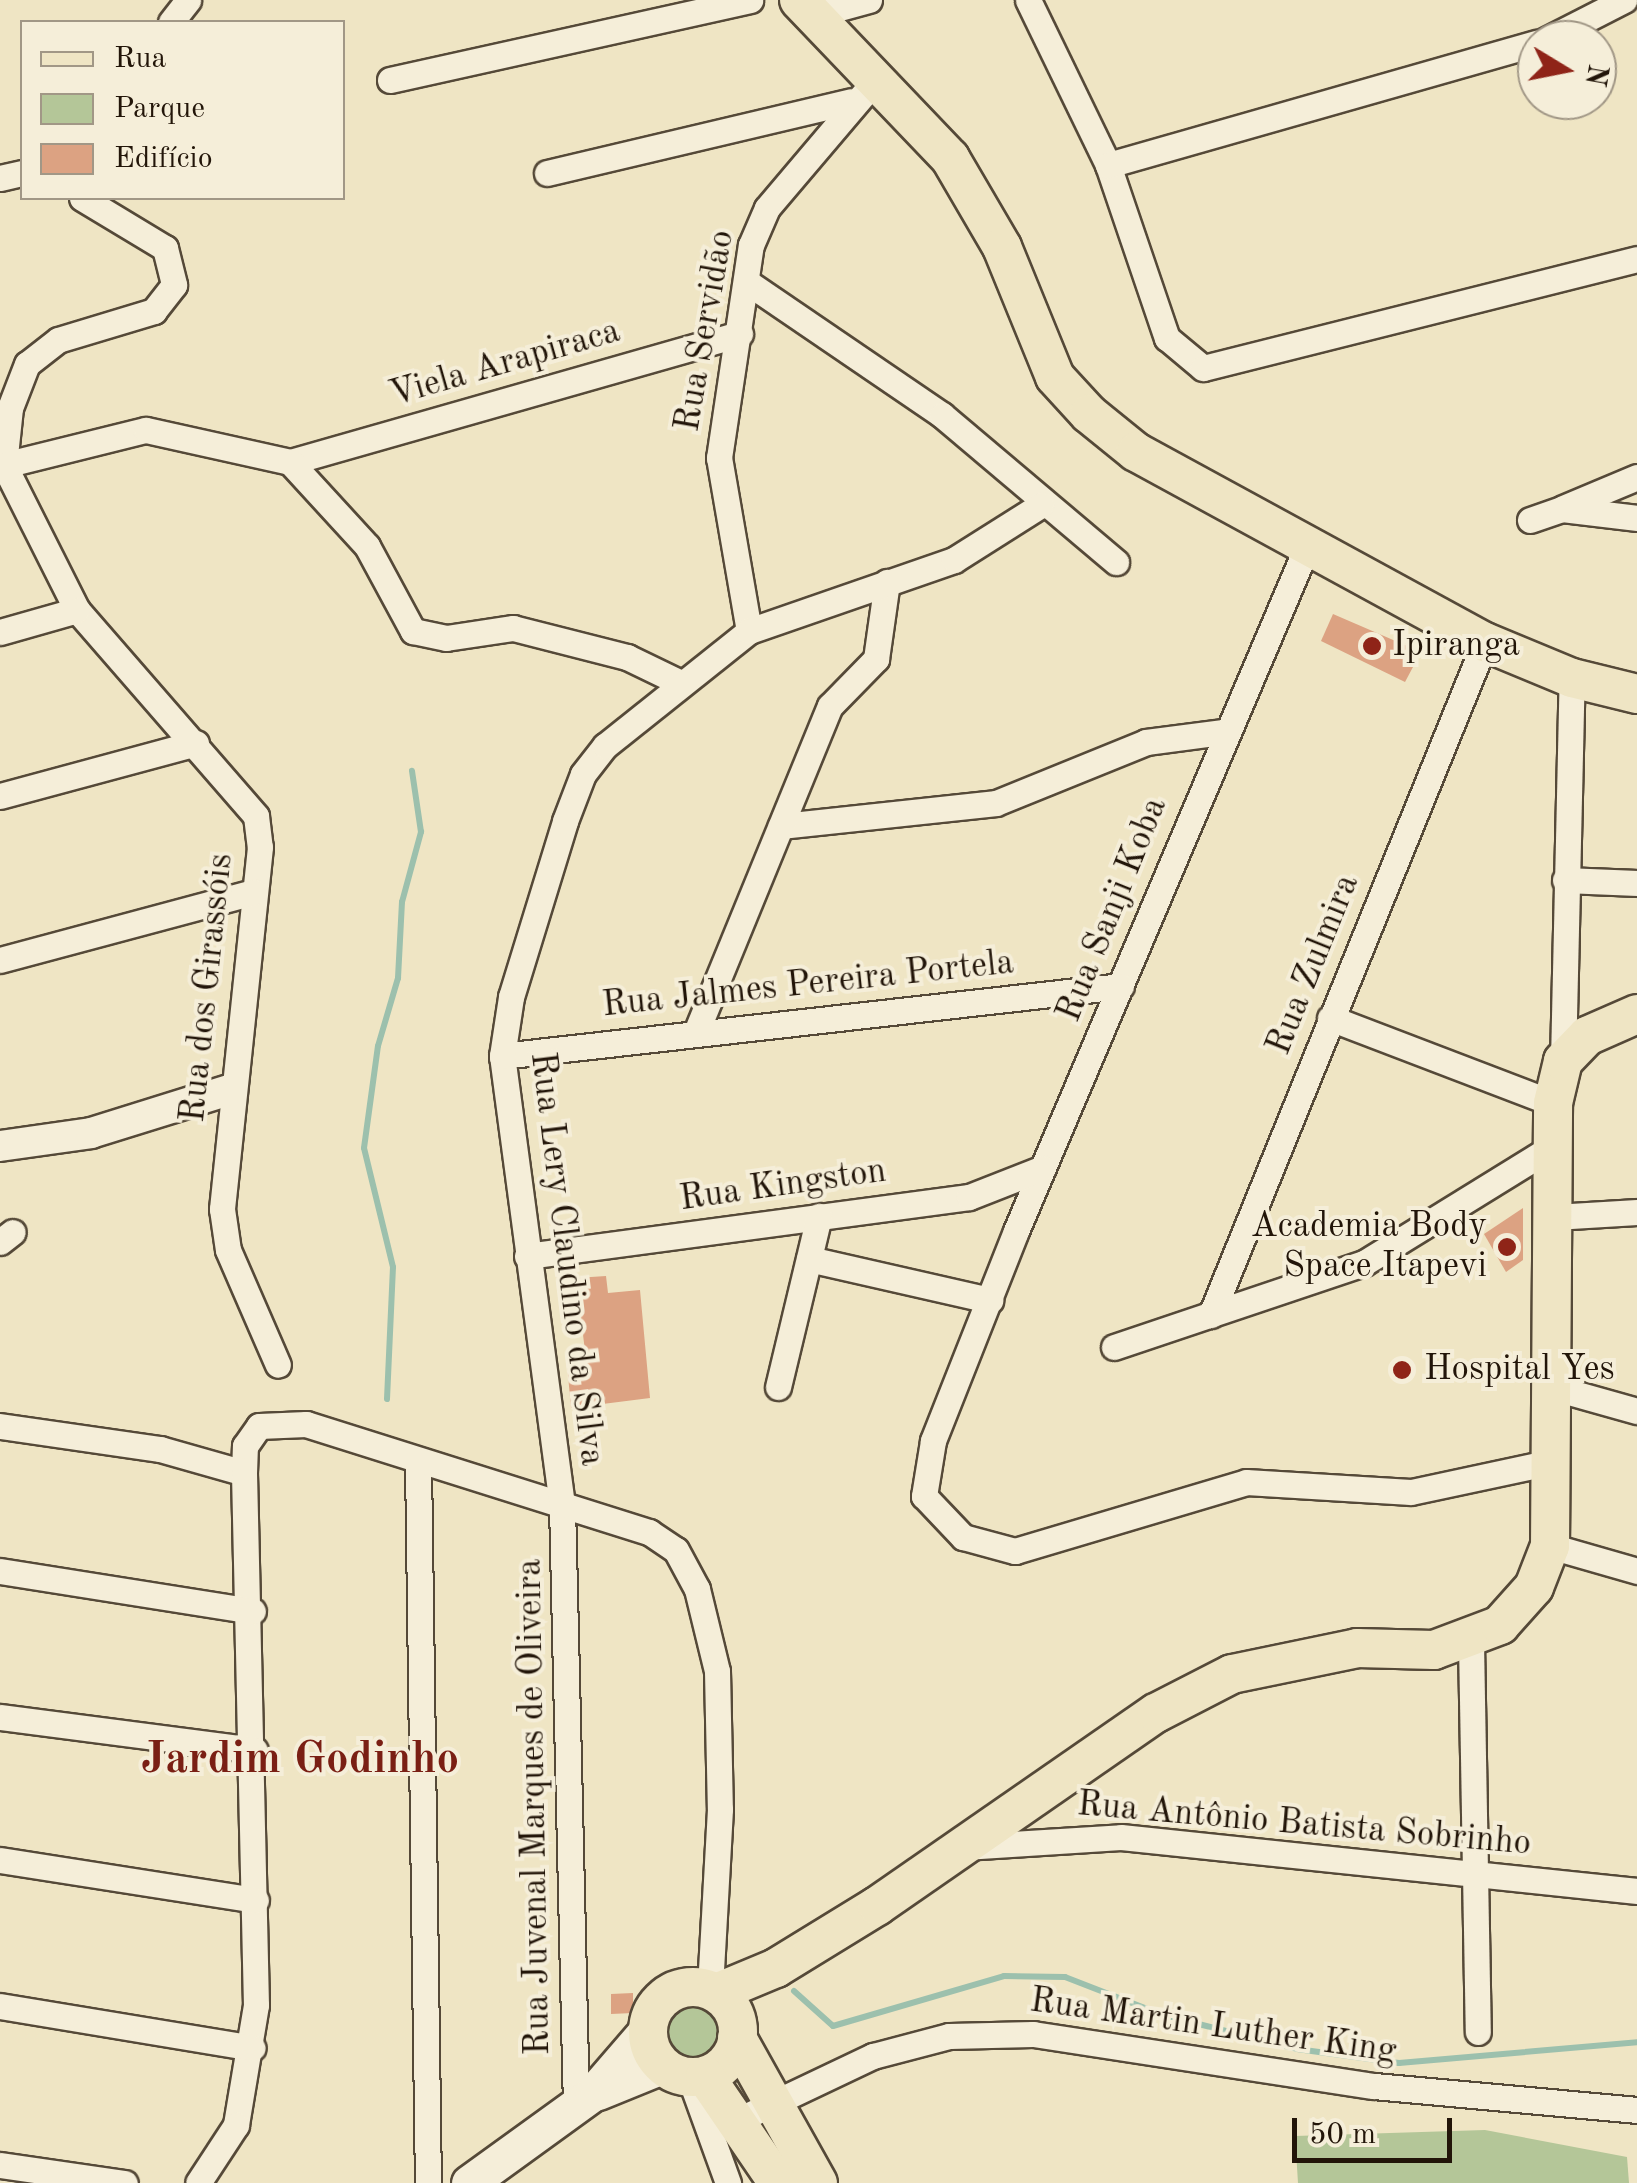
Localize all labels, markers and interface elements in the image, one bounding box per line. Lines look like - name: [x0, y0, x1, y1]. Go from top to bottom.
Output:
- legend: [20, 20, 345, 200]
- north arrow: [1517, 20, 1617, 120]
- text: Rua: [114, 44, 166, 74]
- text: N: [1579, 62, 1610, 88]
- text: Parque: [114, 94, 205, 124]
- text: Edifício: [114, 144, 213, 174]
- street label: Rua Servidão: [668, 227, 744, 435]
- street label: Viela Arapiraca: [385, 311, 625, 417]
- place label: Ipiranga: [1392, 625, 1520, 667]
- marker: Ipiranga: [1361, 635, 1383, 657]
- street label: Rua Sanji Koba: [1049, 792, 1177, 1028]
- street label: Rua dos Girassóis: [173, 851, 243, 1125]
- street label: Rua Zulmira: [1259, 869, 1369, 1061]
- street label: Rua Jalmes Pereira Portela: [600, 943, 1016, 1027]
- street label: Rua Lery Claudino da Silva: [520, 1050, 612, 1468]
- street label: Rua Kingston: [677, 1151, 889, 1221]
- place label: Academia Body Space Itapevi: [1251, 1206, 1487, 1288]
- marker: Academia Body Space Itapevi: [1496, 1236, 1518, 1258]
- place label: Hospital Yes: [1424, 1349, 1615, 1391]
- marker: Hospital Yes: [1389, 1357, 1415, 1383]
- street label: Rua Juvenal Marques de Oliveira: [510, 1558, 560, 2056]
- district label: Jardim Godinho: [141, 1734, 459, 1788]
- street label: Rua Antônio Batista Sobrinho: [1075, 1784, 1533, 1866]
- street label: Rua Martin Luther King: [1027, 1980, 1399, 2074]
- scale bar: [1297, 2098, 1457, 2160]
- text: 50 m: [1309, 2120, 1376, 2150]

